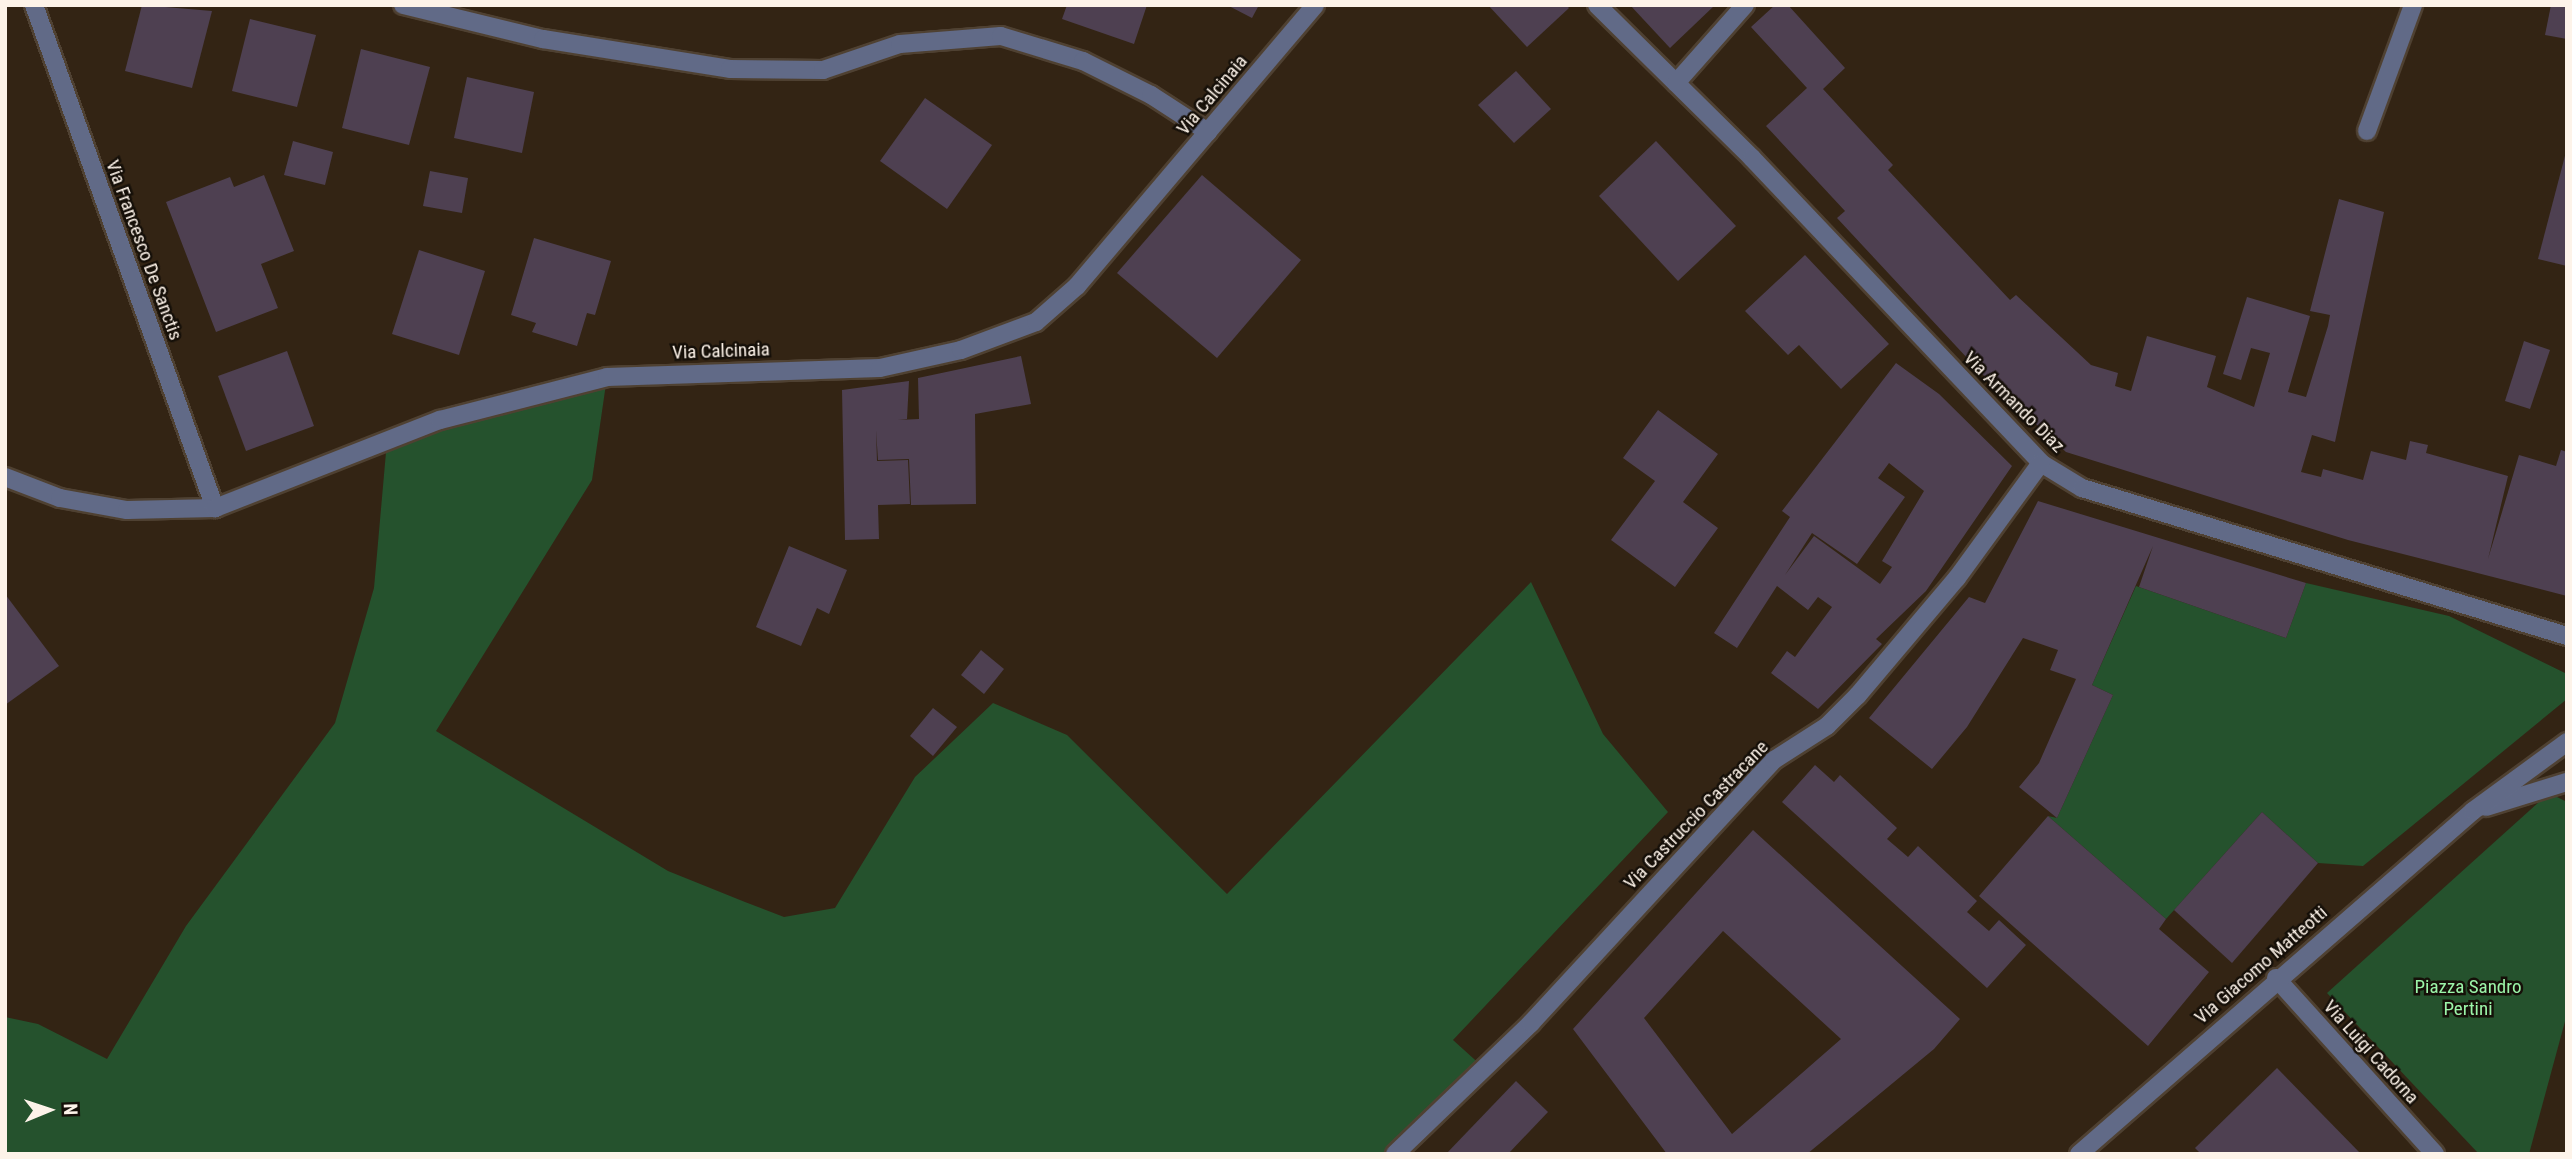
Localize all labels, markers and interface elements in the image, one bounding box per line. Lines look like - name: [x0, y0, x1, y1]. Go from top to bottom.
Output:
- street label: Via Calcinaia: [1172, 50, 1252, 140]
- street label: Via Francesco De Sanctis: [101, 157, 187, 343]
- street label: Via Calcinaia: [672, 338, 770, 364]
- street label: Via Armando Diaz: [1959, 347, 2069, 457]
- street label: Via Castruccio Castracane: [1619, 736, 1773, 894]
- street label: Via Giacomo Matteotti: [2190, 901, 2332, 1029]
- park label: Piazza Sandro Pertini: [2415, 976, 2521, 1020]
- street label: Via Luigi Cadorna: [2318, 995, 2424, 1109]
- north arrow: [14, 1075, 84, 1145]
- text: N: [59, 1103, 82, 1115]

